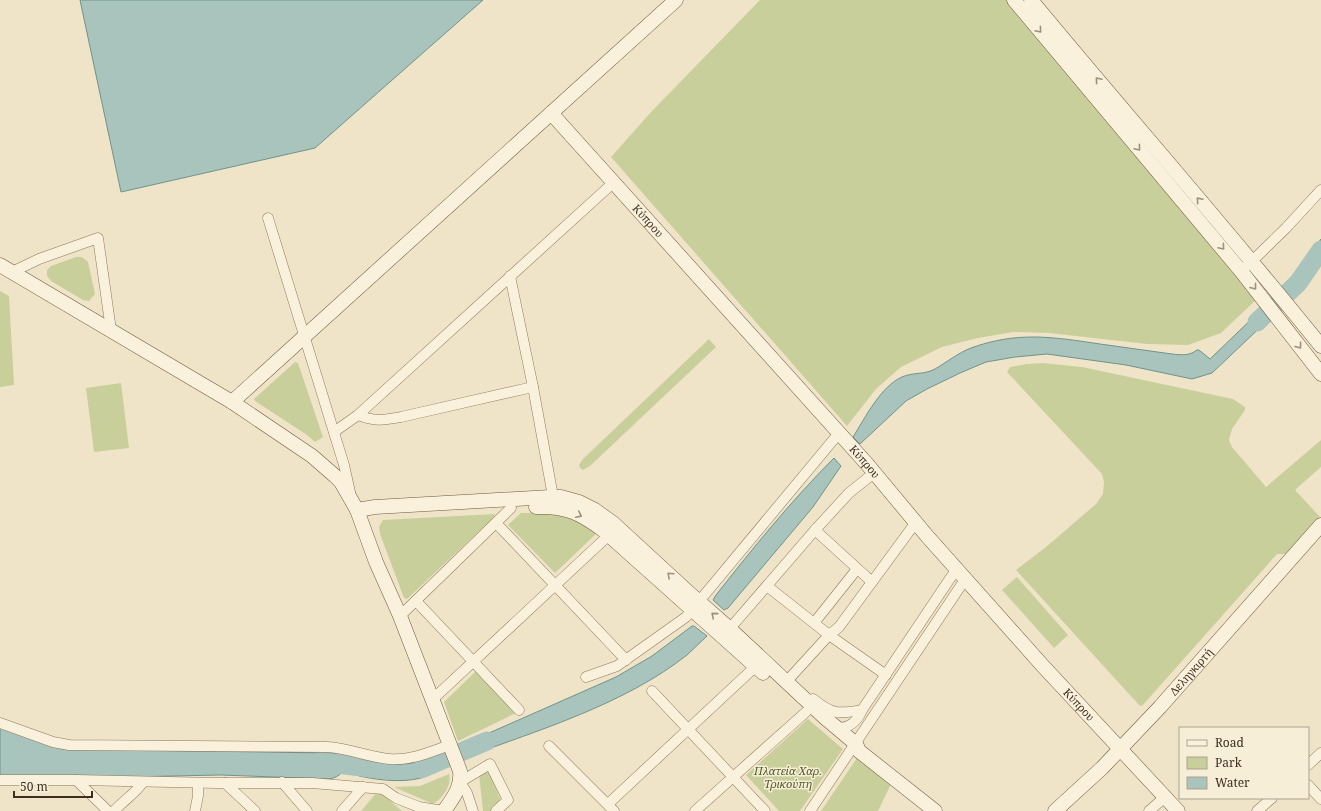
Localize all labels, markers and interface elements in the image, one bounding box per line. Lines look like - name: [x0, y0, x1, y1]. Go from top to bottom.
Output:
- one-way arrow: [1034, 25, 1041, 32]
- one-way arrow: [1095, 77, 1102, 85]
- one-way arrow: [1134, 143, 1141, 150]
- one-way arrow: [1197, 197, 1204, 205]
- street label: Κύπρου: [630, 201, 667, 240]
- one-way arrow: [1217, 243, 1224, 250]
- one-way arrow: [1249, 282, 1256, 289]
- one-way arrow: [1294, 342, 1302, 349]
- street label: Κύπρου: [846, 442, 884, 481]
- one-way arrow: [575, 510, 583, 518]
- one-way arrow: [667, 573, 675, 580]
- one-way arrow: [712, 613, 719, 620]
- street label: Δεληγκιρτή: [1166, 645, 1216, 698]
- street label: Κύπρου: [1060, 685, 1098, 724]
- legend: [1179, 727, 1309, 799]
- text: Road: [1215, 734, 1245, 751]
- text: Park: [1215, 754, 1243, 771]
- park label: Πλατεία Χαρ. Τρικούπη: [753, 763, 822, 791]
- scale bar: [14, 773, 92, 799]
- text: Water: [1215, 774, 1250, 791]
- text: 50 m: [20, 778, 48, 795]

